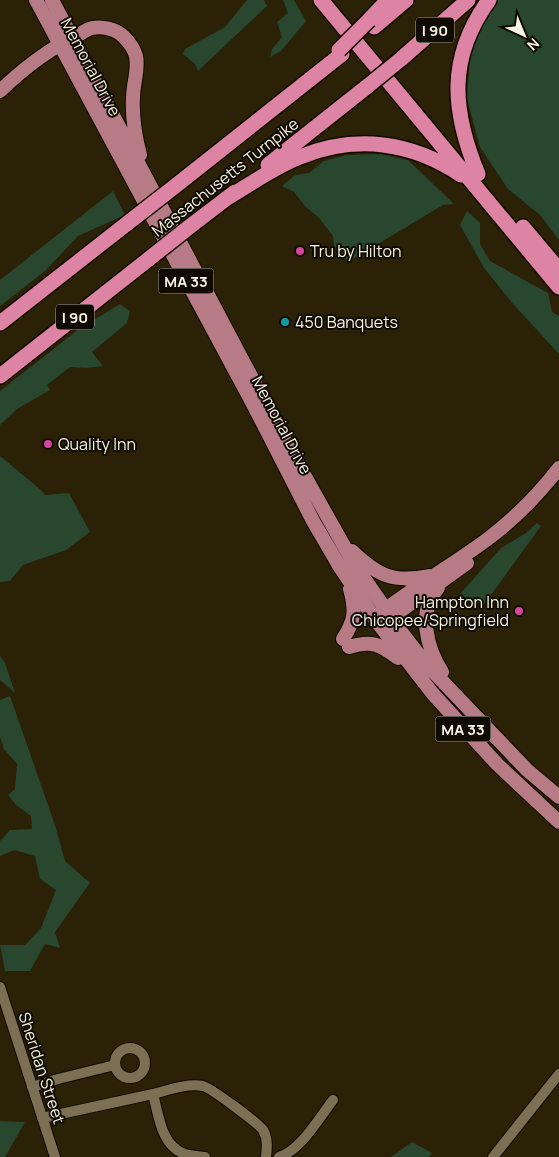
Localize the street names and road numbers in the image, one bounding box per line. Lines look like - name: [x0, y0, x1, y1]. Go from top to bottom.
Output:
- street label: Memorial Drive: [56, 14, 126, 120]
- road number: I 90: [416, 18, 454, 42]
- street label: Massachusetts Turnpike: [147, 113, 303, 241]
- road number: MA 33: [158, 268, 214, 294]
- road number: I 90: [56, 304, 94, 330]
- street label: Memorial Drive: [247, 372, 317, 478]
- road number: MA 33: [436, 716, 490, 742]
- street label: Sheridan Street: [14, 1009, 70, 1127]

